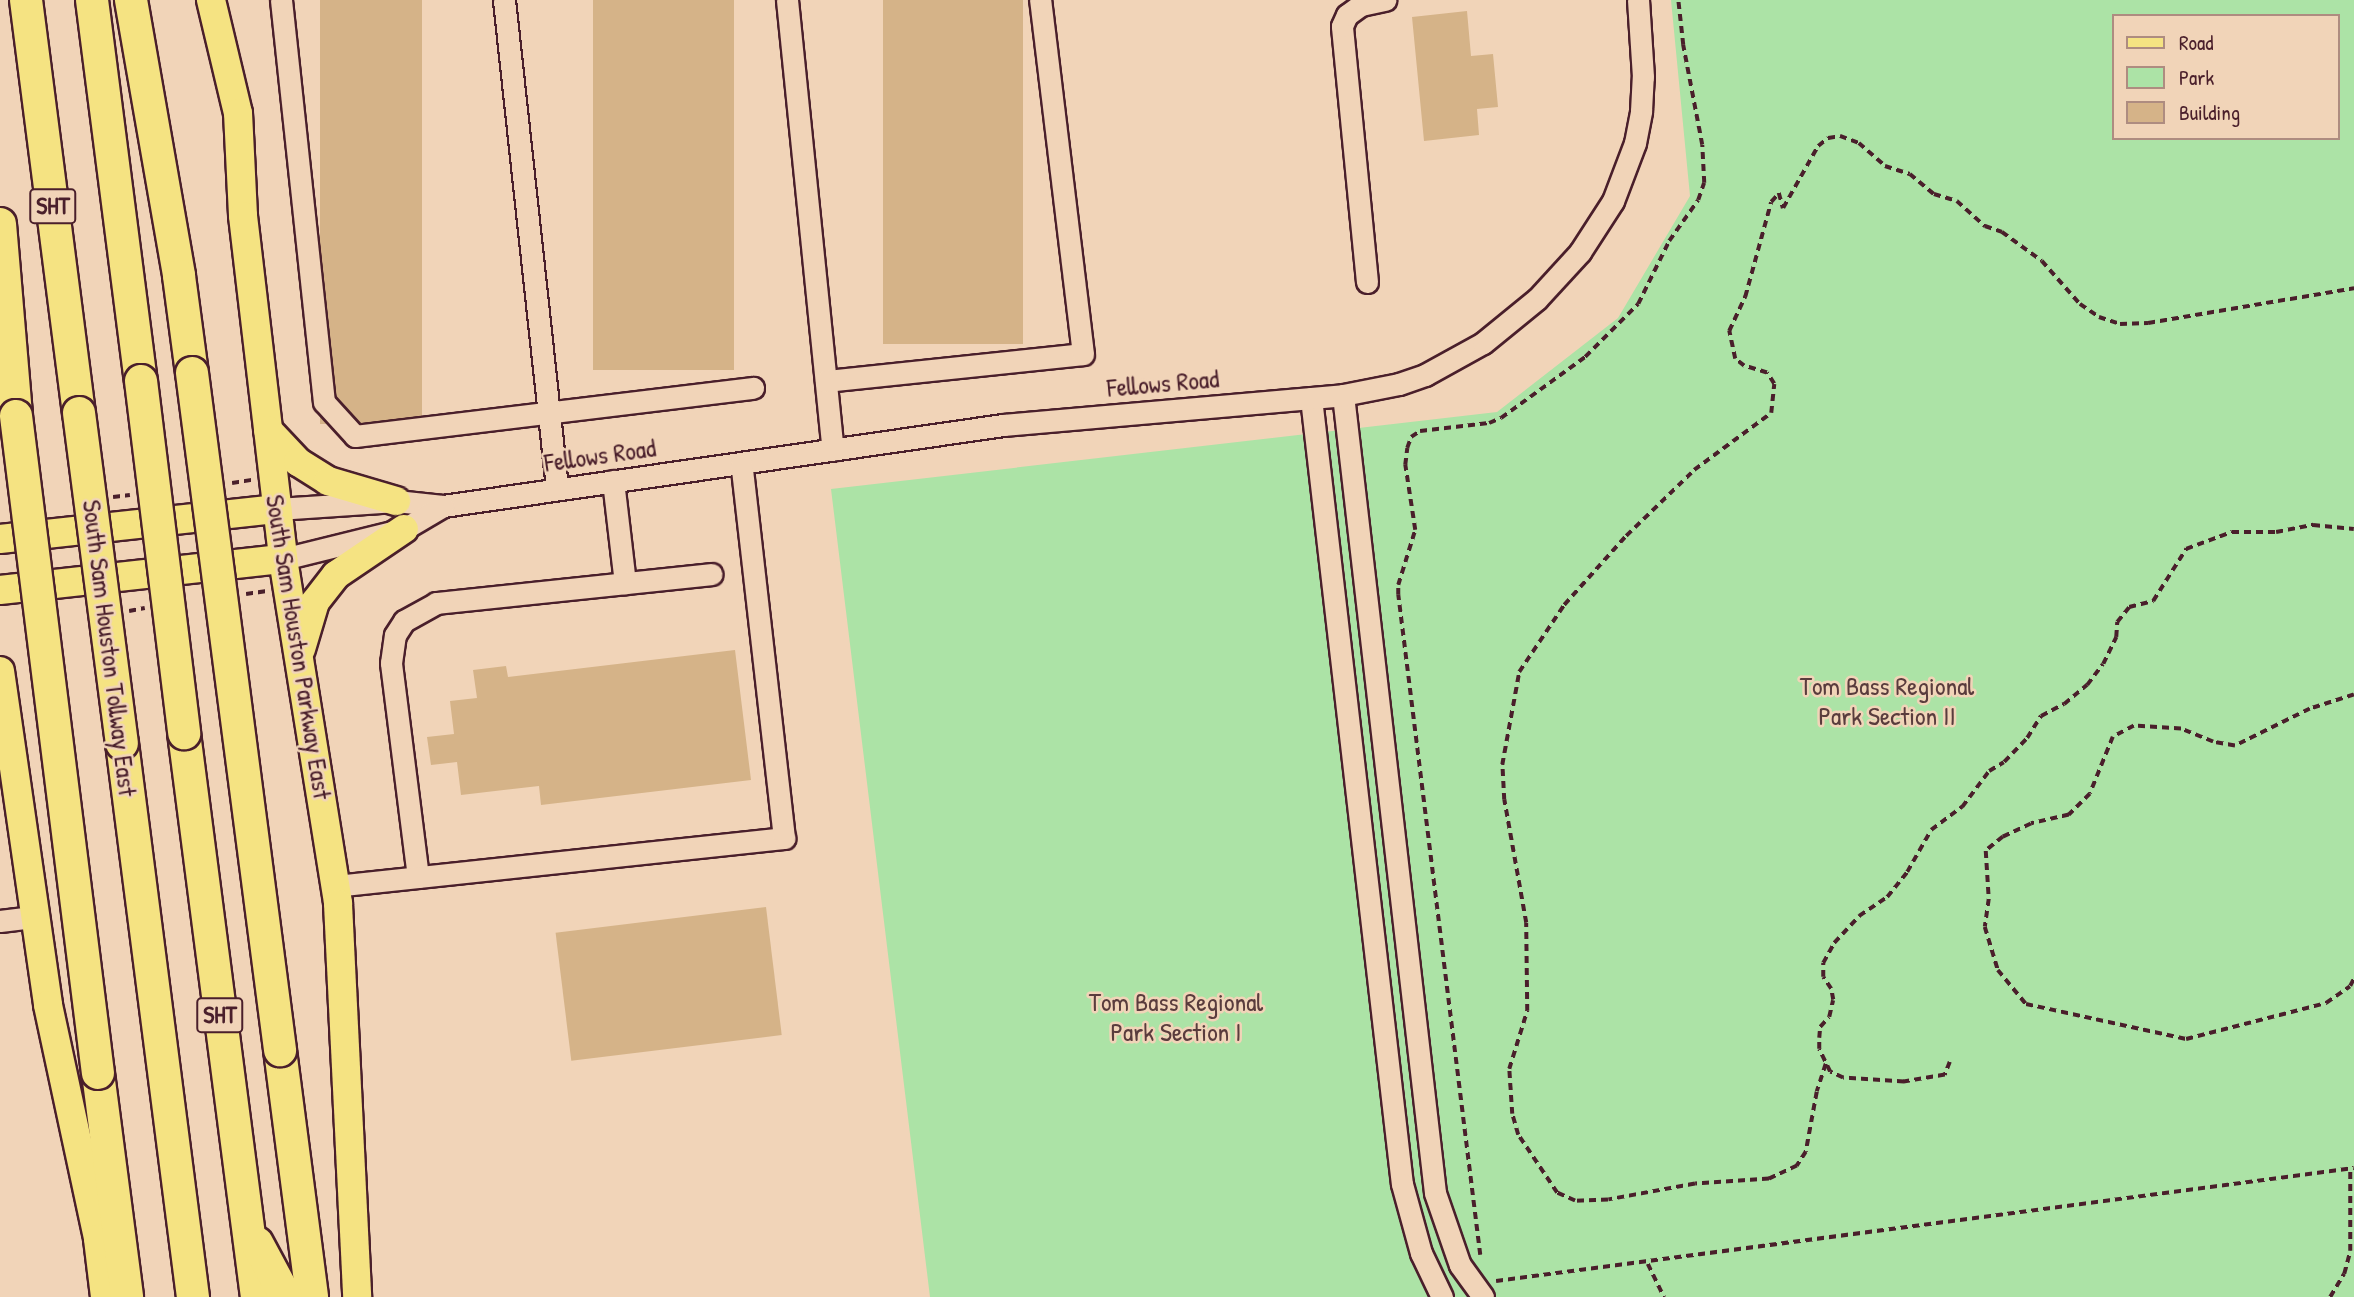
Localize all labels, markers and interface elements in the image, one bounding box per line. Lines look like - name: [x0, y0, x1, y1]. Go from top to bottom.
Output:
- legend: [2112, 14, 2340, 140]
- text: Road: [2179, 28, 2213, 57]
- text: Park: [2179, 63, 2214, 92]
- text: Building: [2179, 98, 2240, 127]
- road number: SHT: [28, 186, 78, 226]
- street label: Fellows Road: [1106, 363, 1220, 403]
- street label: Fellows Road: [542, 432, 658, 478]
- street label: South Sam Houston Parkway East: [260, 492, 338, 802]
- street label: South Sam Houston Tollway East: [76, 498, 144, 798]
- park label: Tom Bass Regional Park Section II: [1800, 670, 1974, 732]
- park label: Tom Bass Regional Park Section I: [1089, 986, 1263, 1048]
- road number: SHT: [196, 995, 244, 1036]

